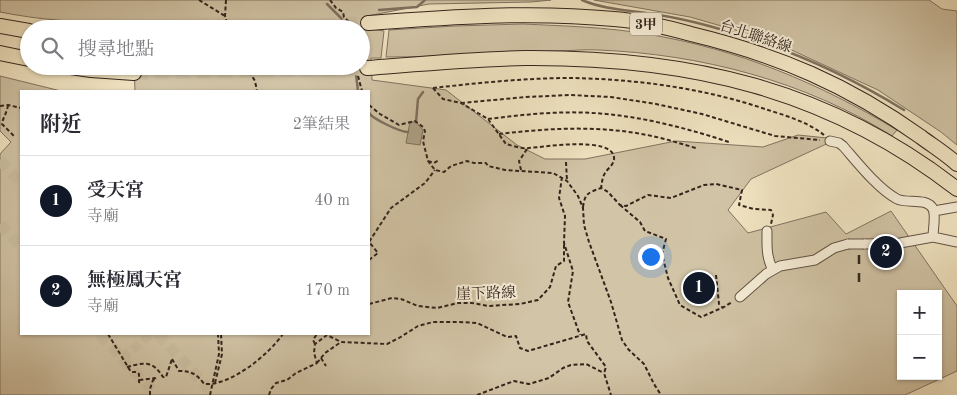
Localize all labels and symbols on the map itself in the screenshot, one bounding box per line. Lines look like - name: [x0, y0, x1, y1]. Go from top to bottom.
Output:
- road number: 3甲: [630, 12, 662, 36]
- street label: 台北聯絡線: [718, 17, 794, 56]
- pin: 2: [870, 233, 902, 271]
- your location: [638, 244, 664, 270]
- pin: 1: [683, 269, 715, 307]
- street label: 崖下路線: [456, 284, 516, 303]

